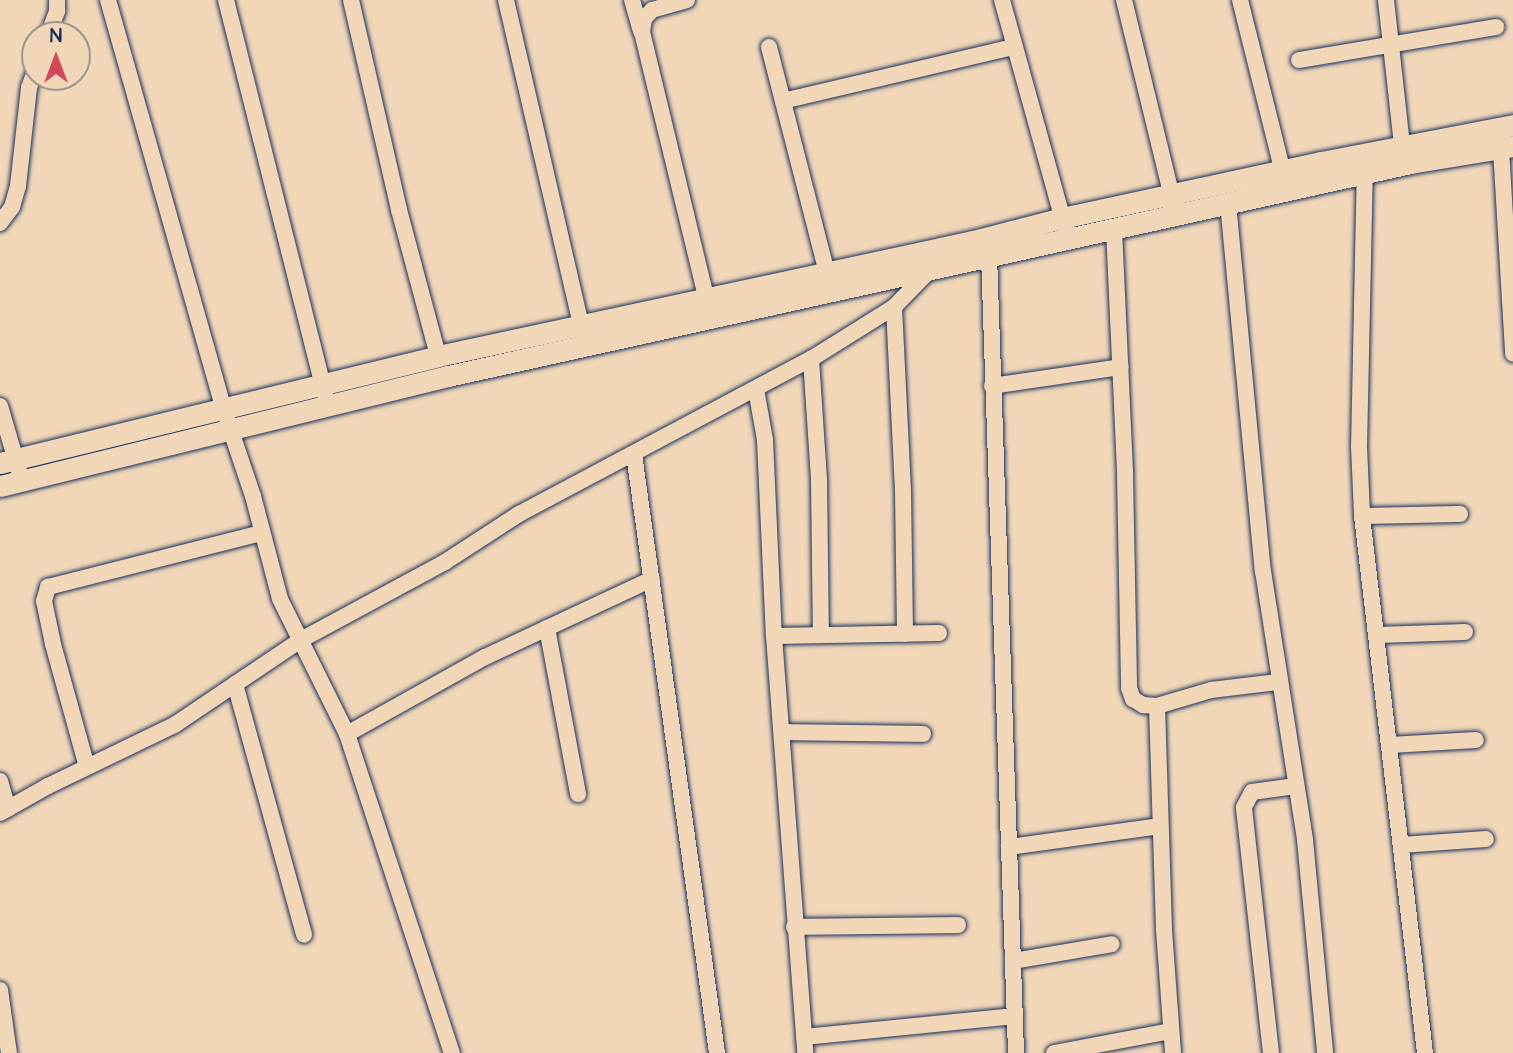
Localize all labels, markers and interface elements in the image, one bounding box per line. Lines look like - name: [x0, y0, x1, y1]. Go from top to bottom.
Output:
- north arrow: [21, 21, 91, 91]
- text: N: [50, 23, 62, 50]

